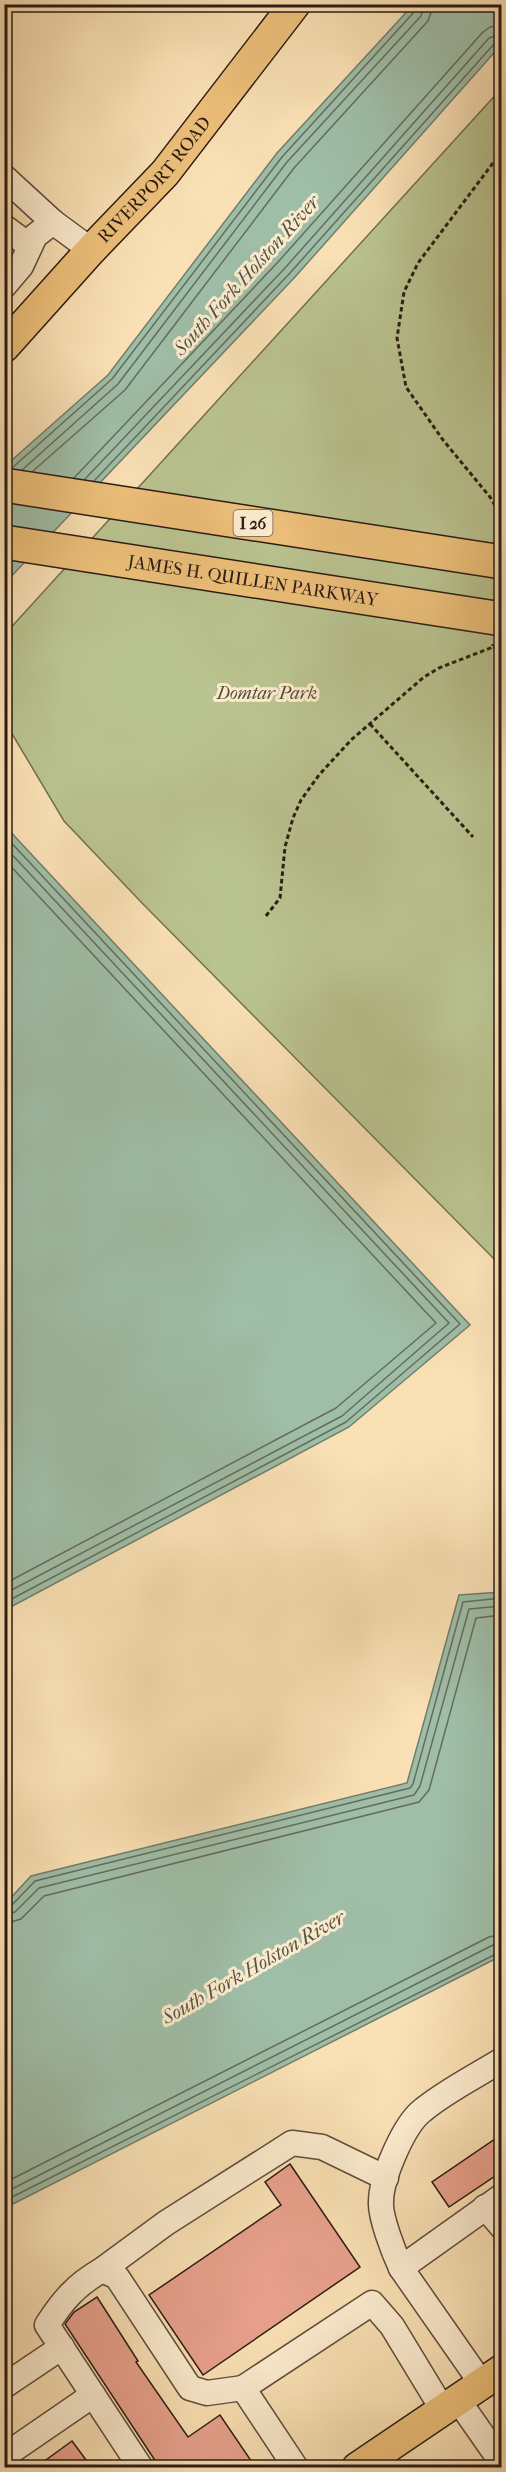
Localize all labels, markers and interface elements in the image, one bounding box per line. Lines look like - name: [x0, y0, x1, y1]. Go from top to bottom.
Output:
- street label: RIVERPORT ROAD: [94, 113, 215, 247]
- water label: South Fork Holston River: [168, 189, 326, 361]
- road number: I 26: [234, 510, 272, 536]
- street label: JAMES H. QUILLEN PARKWAY: [124, 551, 380, 611]
- park label: Domtar Park: [216, 683, 317, 704]
- water label: South Fork Holston River: [157, 1905, 350, 2030]

